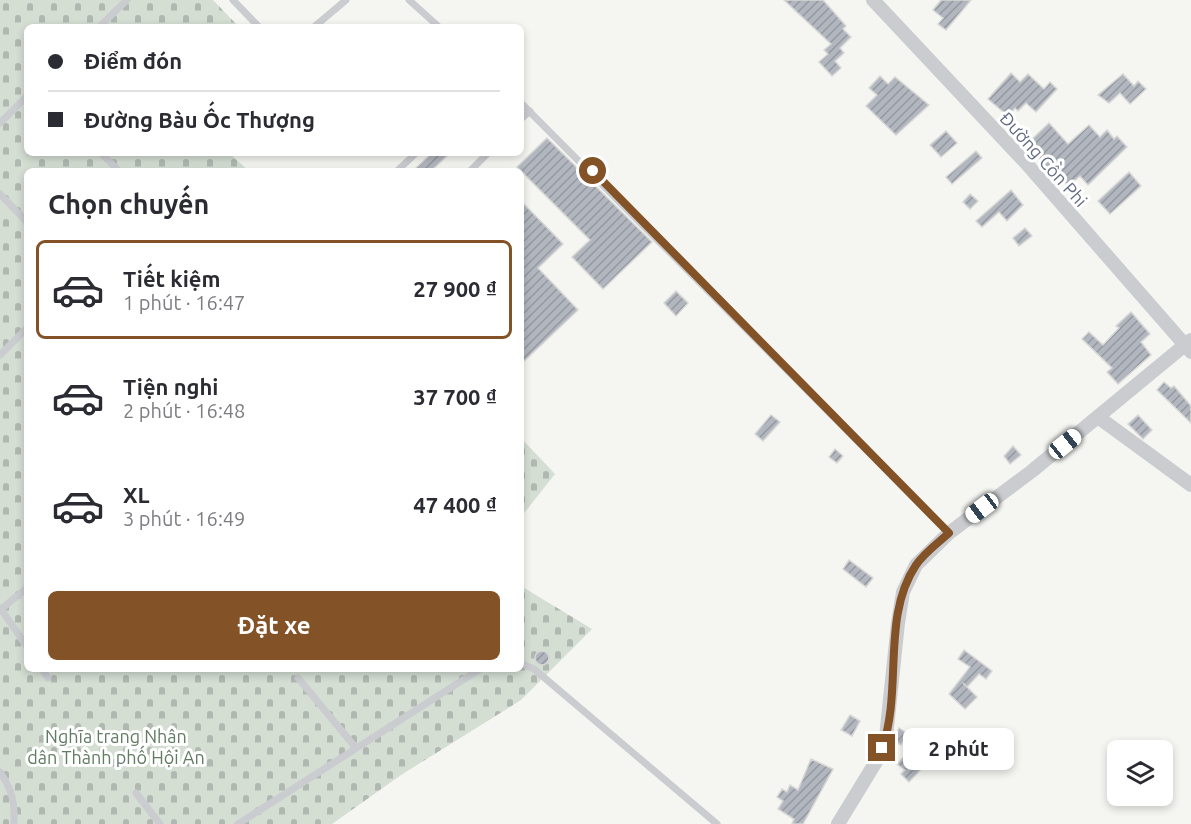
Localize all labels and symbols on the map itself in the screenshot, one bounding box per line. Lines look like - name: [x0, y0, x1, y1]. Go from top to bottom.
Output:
- street label: Đường Cồn Phi: [996, 106, 1093, 210]
- route start: [579, 157, 606, 184]
- car: [1045, 426, 1085, 462]
- car: [962, 490, 1002, 526]
- park label: Nghĩa trang Nhân dân Thành phố Hội An: [27, 726, 205, 767]
- callout: 2 phút: [903, 727, 1014, 769]
- route end: [868, 734, 895, 761]

